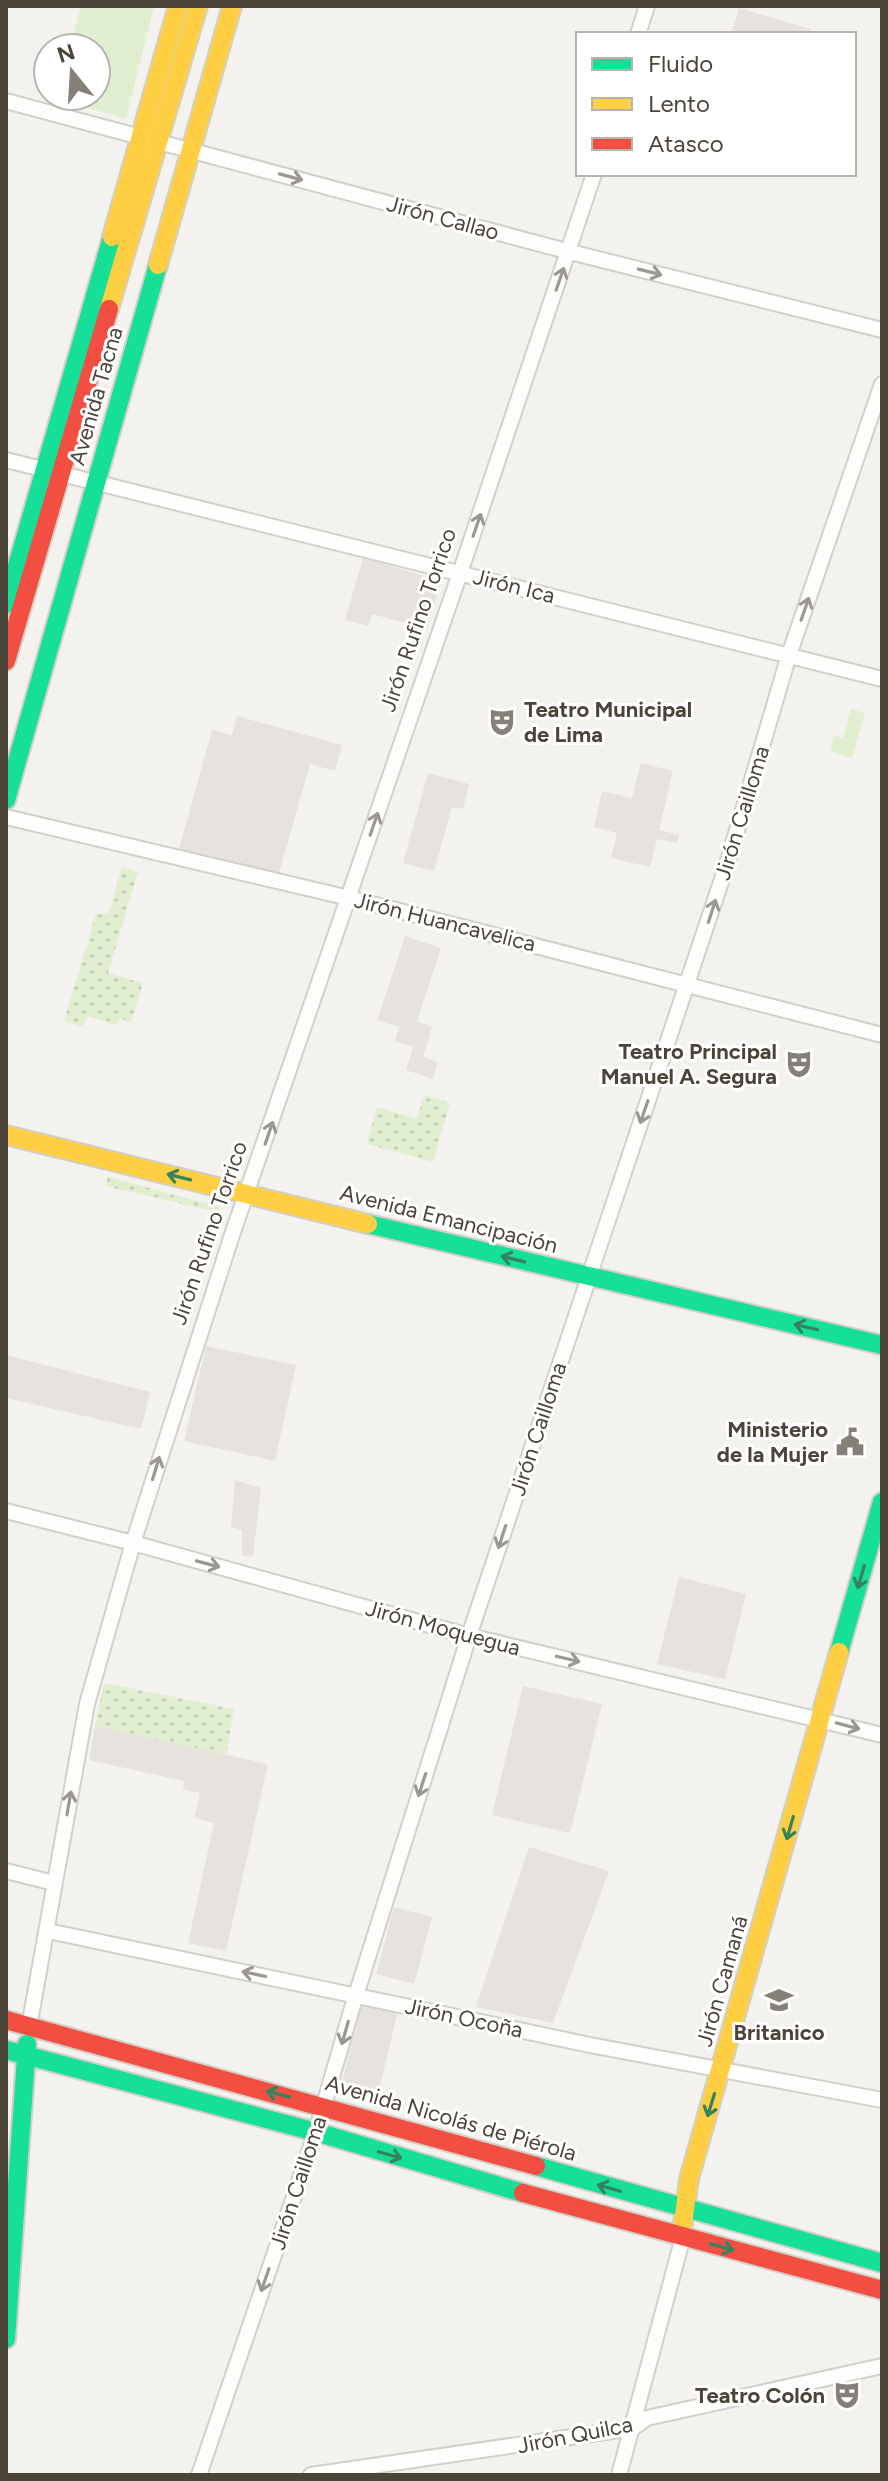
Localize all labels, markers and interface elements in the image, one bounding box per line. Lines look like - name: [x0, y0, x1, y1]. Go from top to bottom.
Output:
- north arrow: [32, 32, 112, 112]
- legend: [576, 32, 856, 176]
- text: N: [54, 38, 78, 69]
- text: Fluido: [648, 49, 713, 78]
- text: Lento: [648, 89, 710, 118]
- text: Atasco: [648, 129, 724, 158]
- one-way arrow: [277, 171, 303, 186]
- street label: Jirón Callao: [384, 190, 502, 246]
- one-way arrow: [637, 266, 663, 281]
- one-way arrow: [554, 267, 569, 292]
- street label: Avenida Tacna: [63, 324, 129, 468]
- one-way arrow: [470, 513, 485, 538]
- street label: Jirón Rufino Torrico: [374, 525, 462, 715]
- street label: Jirón Ica: [470, 563, 558, 609]
- one-way arrow: [798, 596, 813, 621]
- place label: Teatro Municipal de Lima: [524, 696, 692, 748]
- theatre icon: Teatro Municipal de Lima: [487, 707, 517, 737]
- street label: Jirón Cailloma: [709, 743, 775, 883]
- one-way arrow: [367, 811, 382, 836]
- street label: Jirón Huancavelica: [352, 886, 538, 958]
- one-way arrow: [705, 898, 720, 923]
- place label: Teatro Principal Manuel A. Segura: [601, 1038, 777, 1090]
- theatre icon: Teatro Principal Manuel A. Segura: [784, 1049, 814, 1079]
- one-way arrow: [636, 1099, 651, 1124]
- one-way arrow: [262, 1121, 277, 1146]
- street label: Jirón Rufino Torrico: [165, 1138, 253, 1328]
- one-way arrow: [166, 1168, 192, 1183]
- street label: Avenida Emancipación: [337, 1179, 561, 1259]
- one-way arrow: [500, 1251, 526, 1266]
- one-way arrow: [794, 1319, 819, 1334]
- street label: Jirón Cailloma: [504, 1359, 572, 1499]
- place label: Ministerio de la Mujer: [717, 1416, 829, 1468]
- public building icon: Ministerio de la Mujer: [835, 1427, 865, 1457]
- one-way arrow: [149, 1456, 164, 1482]
- one-way arrow: [494, 1524, 509, 1549]
- one-way arrow: [195, 1557, 221, 1572]
- one-way arrow: [852, 1564, 867, 1590]
- street label: Jirón Moquegua: [363, 1594, 523, 1662]
- one-way arrow: [554, 1652, 580, 1667]
- one-way arrow: [834, 1719, 860, 1734]
- one-way arrow: [414, 1772, 429, 1797]
- one-way arrow: [62, 1791, 77, 1816]
- one-way arrow: [782, 1814, 797, 1840]
- street label: Jirón Camaná: [690, 1912, 754, 2050]
- one-way arrow: [242, 1966, 268, 1981]
- school or university icon: Britanico: [764, 1985, 794, 2015]
- street label: Jirón Ocoña: [403, 1992, 525, 2044]
- one-way arrow: [336, 2019, 351, 2045]
- place label: Britanico: [734, 2019, 825, 2046]
- street label: Avenida Nicolás de Piérola: [322, 2069, 580, 2167]
- one-way arrow: [266, 2085, 292, 2100]
- one-way arrow: [703, 2091, 718, 2117]
- street label: Jirón Cailloma: [264, 2113, 332, 2253]
- one-way arrow: [377, 2148, 403, 2163]
- one-way arrow: [597, 2180, 622, 2194]
- one-way arrow: [708, 2241, 734, 2256]
- one-way arrow: [257, 2267, 272, 2292]
- theatre icon: Teatro Colón: [832, 2380, 862, 2410]
- place label: Teatro Colón: [695, 2382, 825, 2409]
- street label: Jirón Quilca: [515, 2411, 635, 2459]

